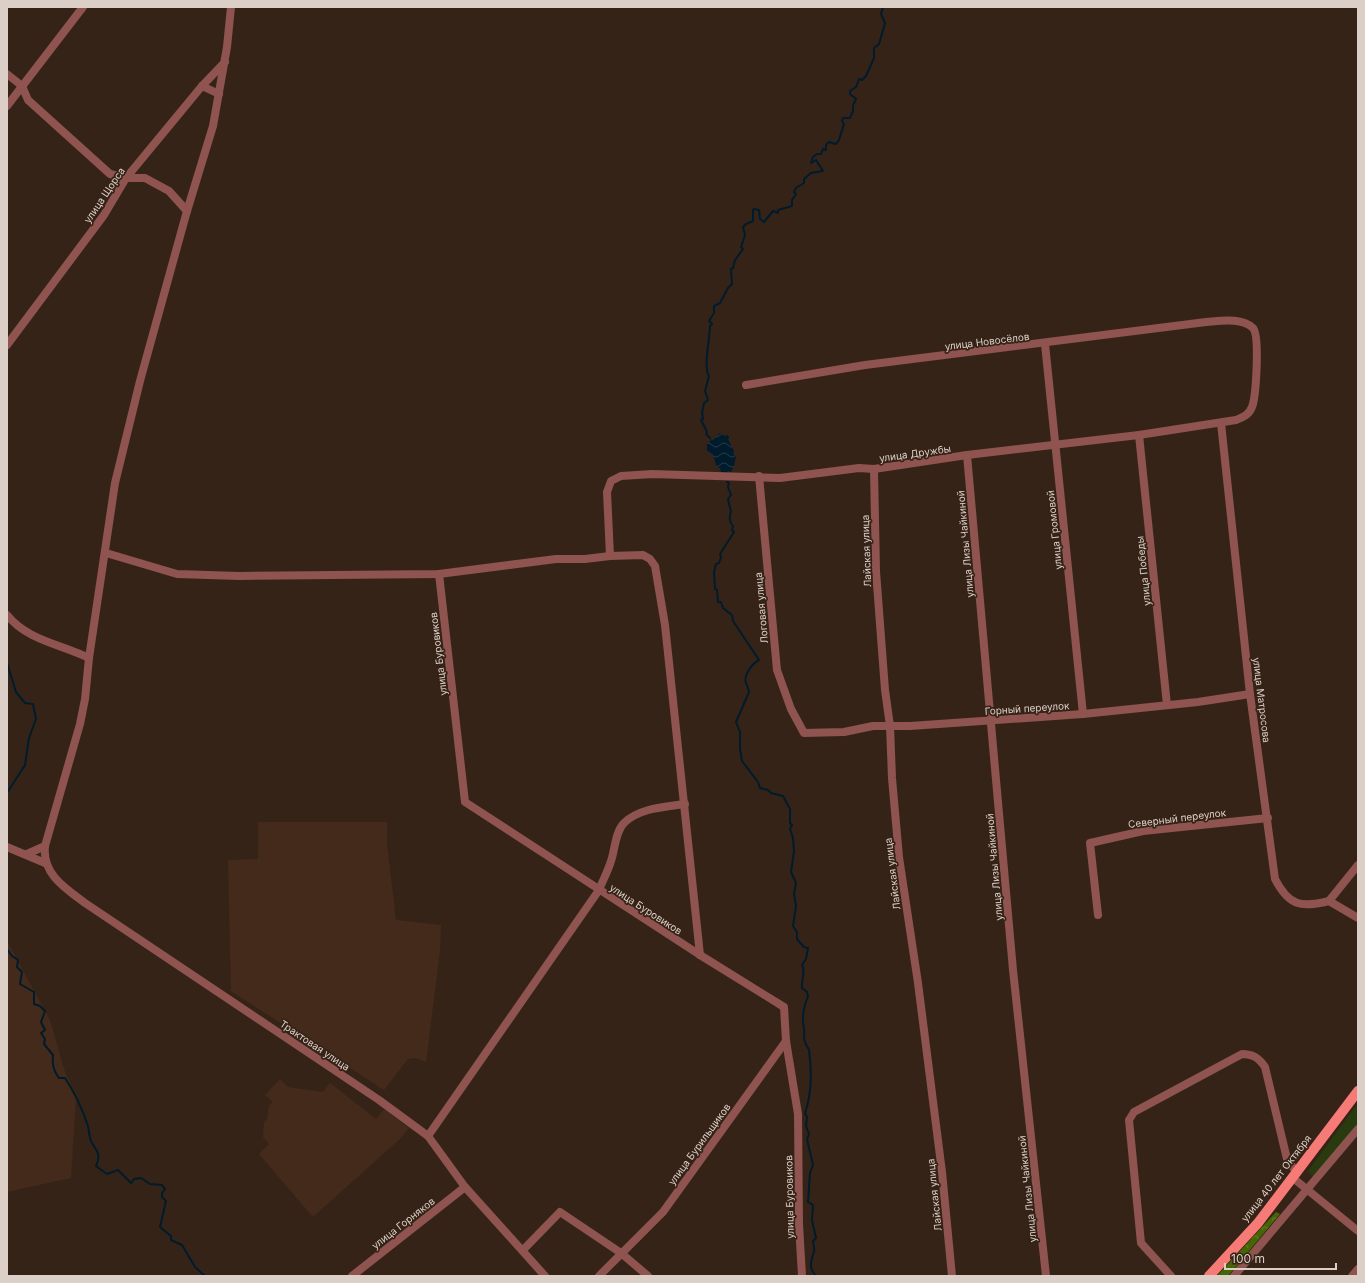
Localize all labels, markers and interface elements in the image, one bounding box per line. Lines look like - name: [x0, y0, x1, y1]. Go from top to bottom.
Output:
- street label: улица Щорса: [81, 165, 127, 225]
- street label: улица Новосёлов: [944, 330, 1030, 352]
- street label: улица Дружбы: [878, 442, 952, 464]
- street label: улица Лизы Чайкиной: [954, 490, 976, 598]
- street label: улица Громовой: [1044, 490, 1064, 570]
- street label: Лайская улица: [859, 515, 873, 587]
- street label: улица Победы: [1133, 536, 1153, 606]
- street label: Логовая улица: [752, 572, 770, 644]
- street label: улица Буровиков: [427, 611, 449, 696]
- street label: улица Матросова: [1251, 657, 1273, 743]
- street label: Горный переулок: [984, 699, 1070, 717]
- street label: Северный переулок: [1127, 806, 1227, 830]
- street label: улица Лизы Чайкиной: [983, 813, 1005, 921]
- street label: Лайская улица: [882, 837, 902, 911]
- street label: улица Буровиков: [608, 881, 685, 937]
- street label: Трактовая улица: [278, 1017, 352, 1073]
- street label: улица Бурильщиков: [665, 1101, 733, 1187]
- street label: улица 40 лет Октября: [1238, 1132, 1314, 1224]
- street label: улица Лизы Чайкиной: [1015, 1135, 1039, 1243]
- street label: улица Буровиков: [782, 1155, 796, 1239]
- street label: Лайская улица: [924, 1158, 944, 1232]
- street label: улица Горняков: [369, 1194, 437, 1251]
- scale bar: [1225, 1245, 1336, 1271]
- text: 100 m: [1231, 1251, 1265, 1266]

